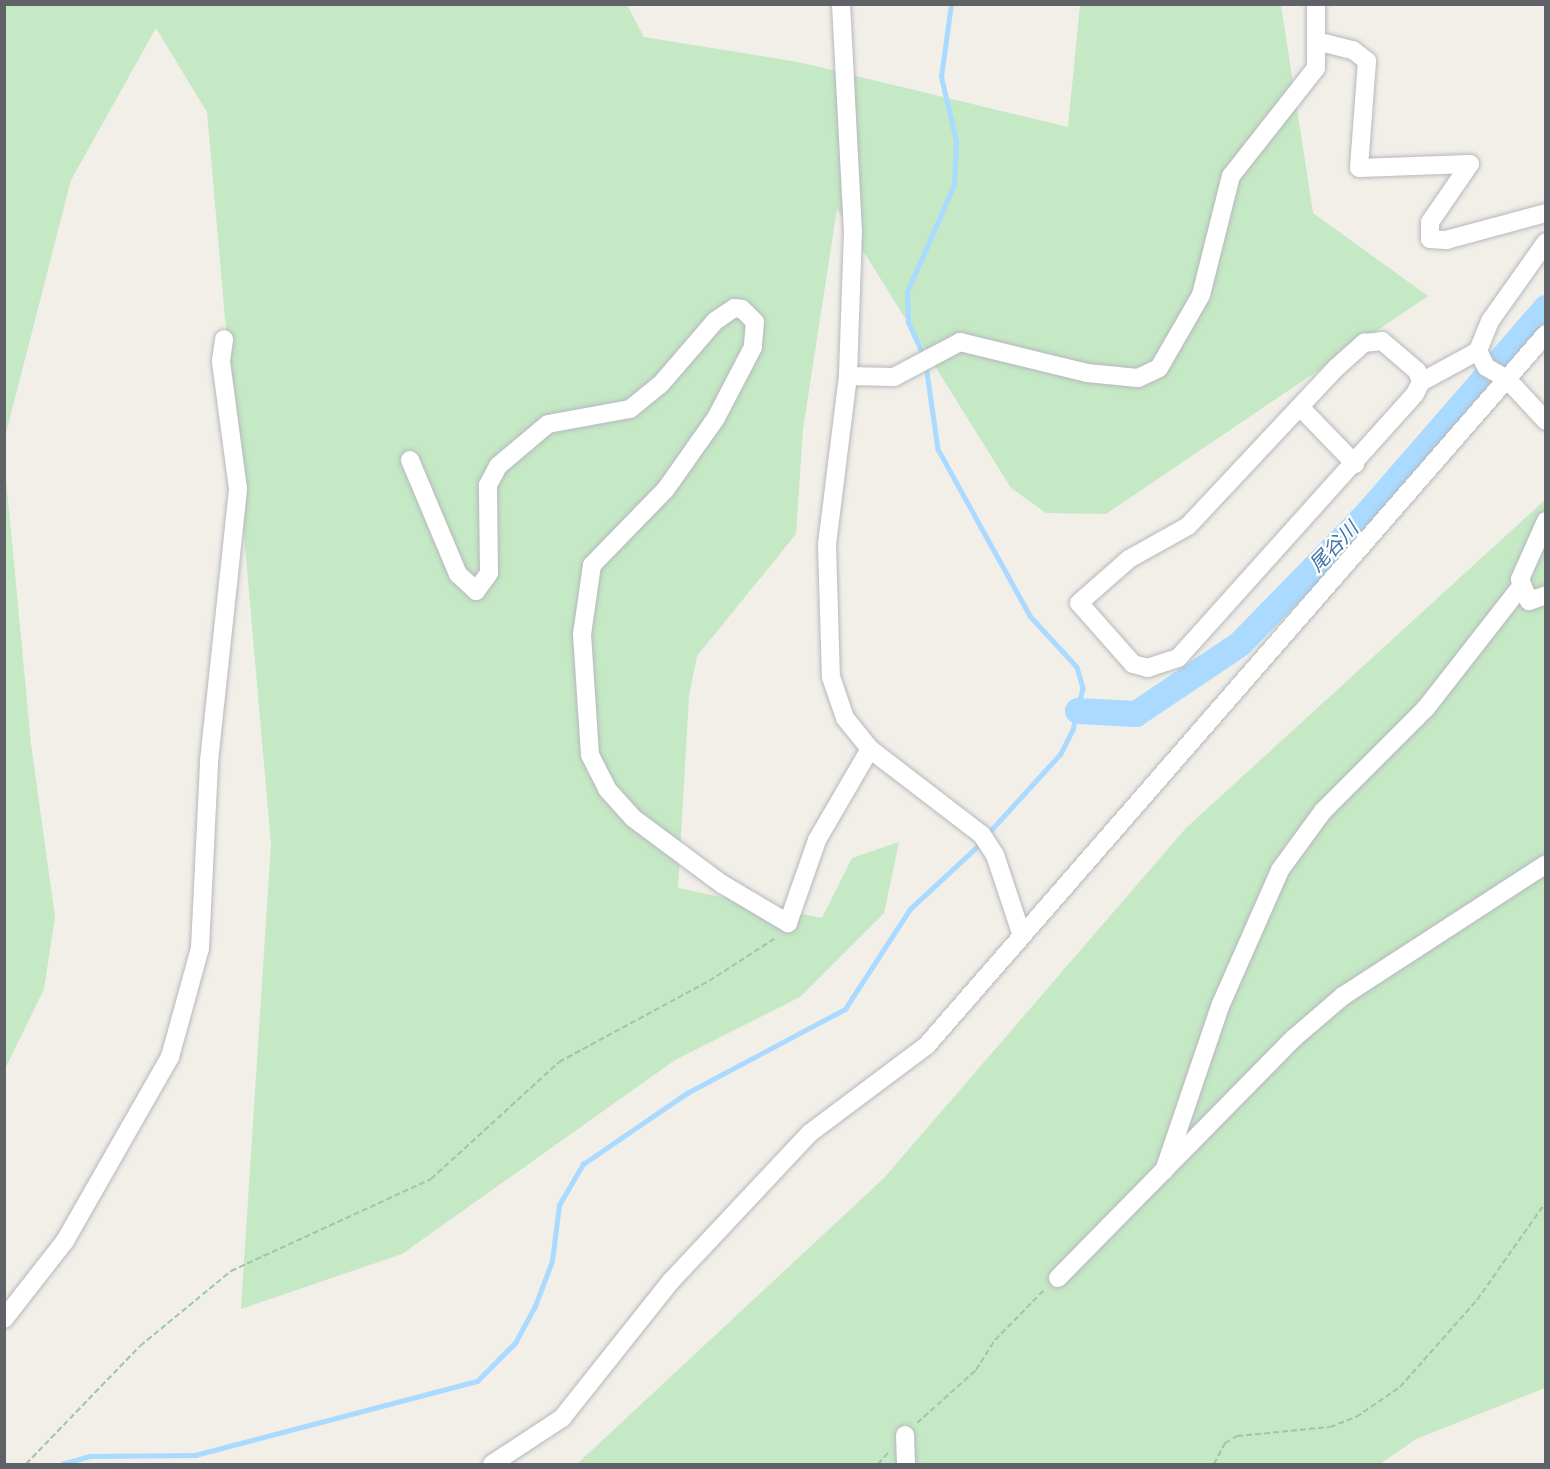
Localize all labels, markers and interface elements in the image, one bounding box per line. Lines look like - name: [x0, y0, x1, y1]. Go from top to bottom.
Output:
- water label: 尾谷川: [1305, 517, 1363, 577]

